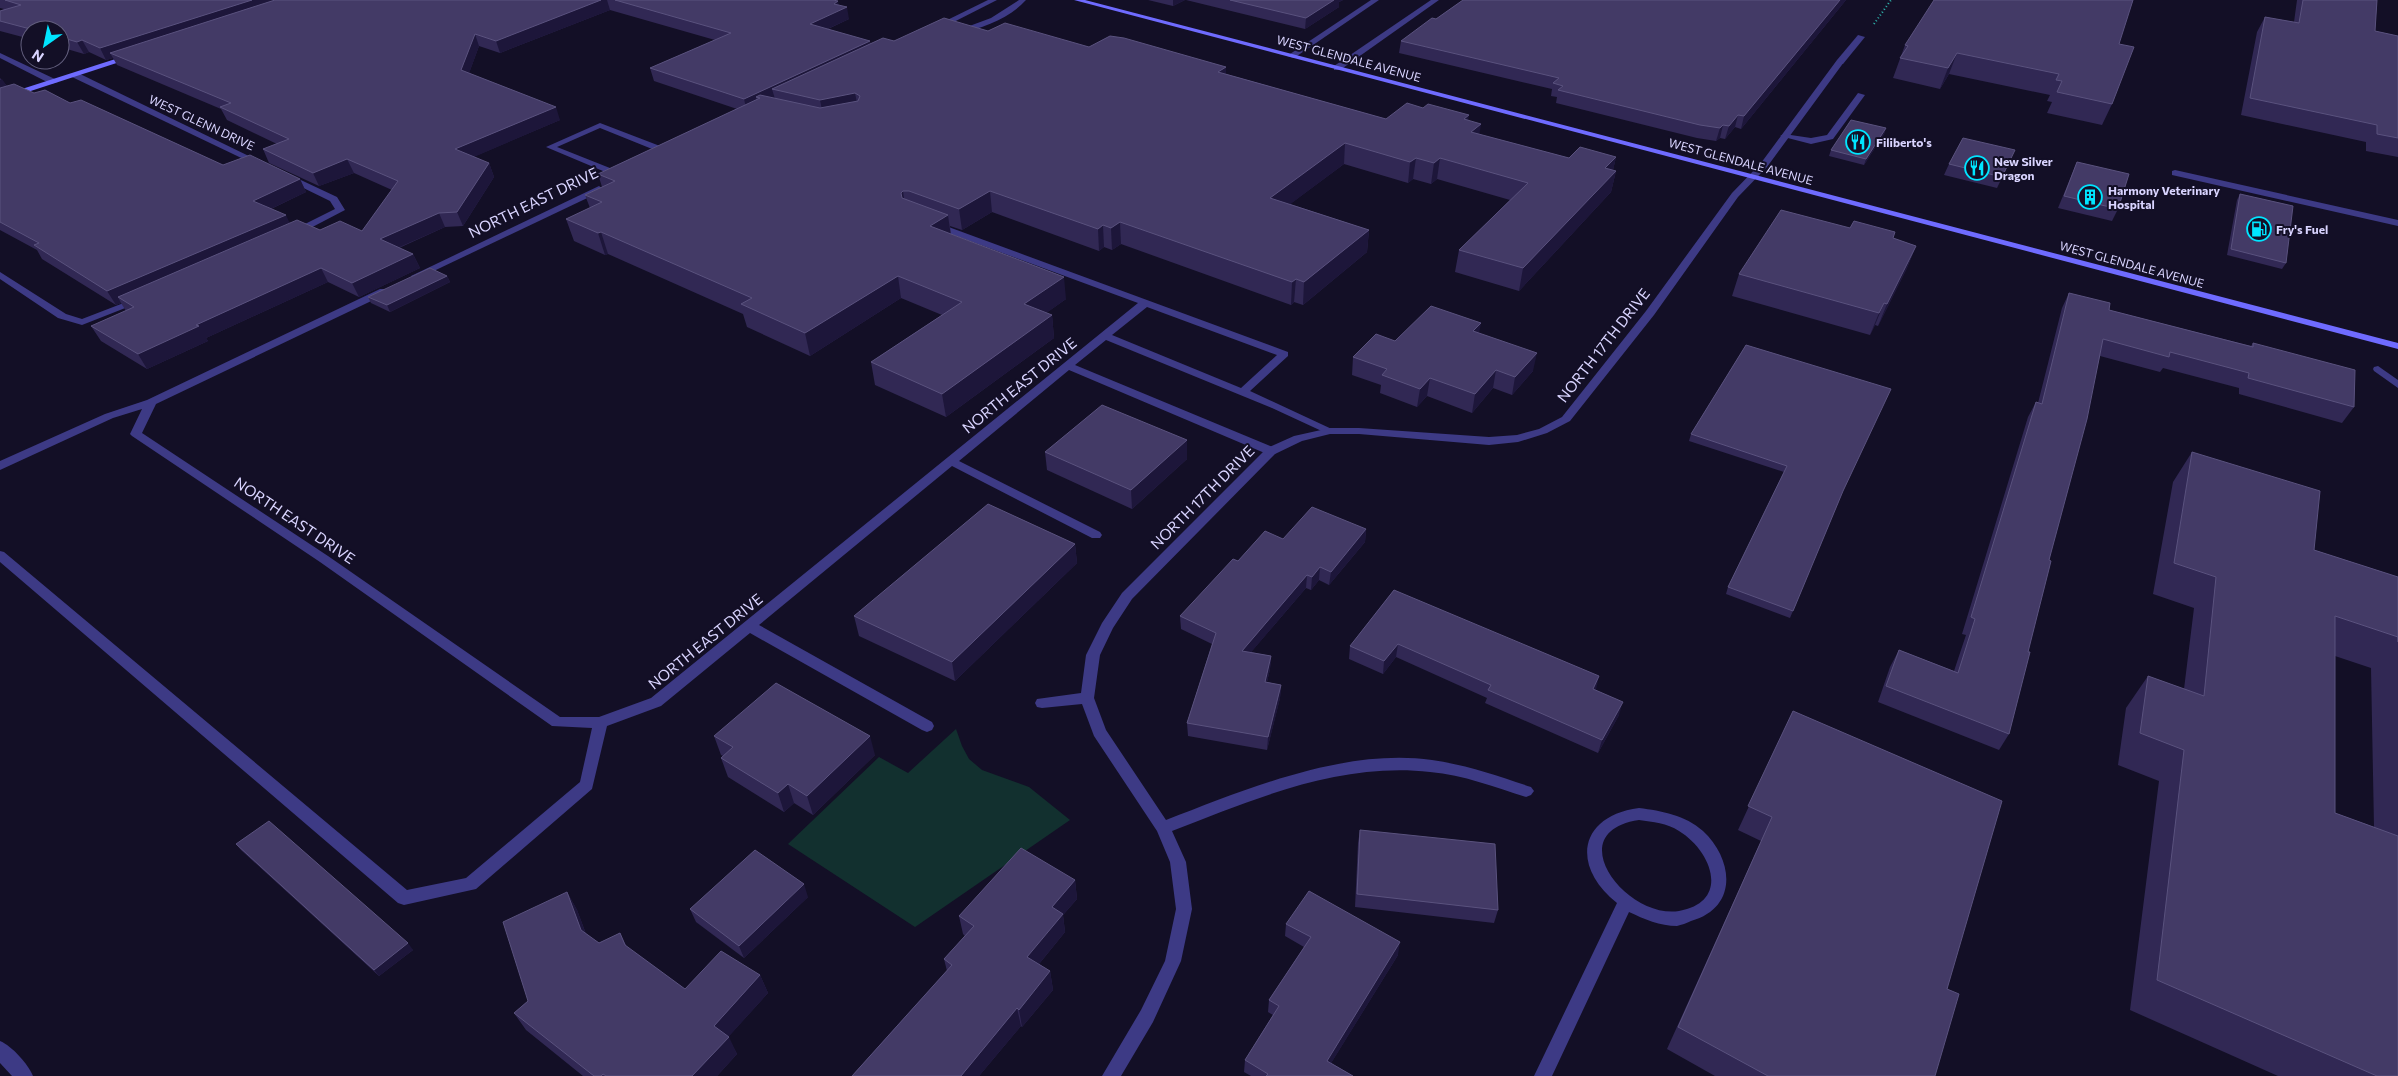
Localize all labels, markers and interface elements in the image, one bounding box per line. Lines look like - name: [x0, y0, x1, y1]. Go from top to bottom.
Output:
- north arrow: [20, 20, 70, 70]
- street label: WEST GLENDALE AVENUE: [1275, 32, 1423, 84]
- text: N: [29, 46, 47, 66]
- street label: WEST GLENN DRIVE: [147, 91, 257, 153]
- restaurant icon: Filiberto's: [1845, 129, 1871, 155]
- street label: WEST GLENDALE AVENUE: [1667, 135, 1815, 187]
- place label: Filiberto's: [1876, 135, 1932, 149]
- place label: New Silver Dragon: [1994, 154, 2053, 182]
- restaurant icon: New Silver Dragon: [1964, 155, 1990, 181]
- street label: NORTH EAST DRIVE: [465, 163, 601, 241]
- place label: Harmony Veterinary Hospital: [2108, 183, 2220, 211]
- building icon: Harmony Veterinary Hospital: [2077, 184, 2103, 210]
- fuel station icon: Fry's Fuel: [2246, 216, 2272, 242]
- place label: Fry's Fuel: [2276, 222, 2328, 236]
- street label: WEST GLENDALE AVENUE: [2058, 238, 2206, 290]
- street label: NORTH 17TH DRIVE: [1553, 284, 1653, 406]
- street label: NORTH EAST DRIVE: [958, 333, 1080, 437]
- street label: NORTH 17TH DRIVE: [1146, 441, 1258, 553]
- street label: NORTH EAST DRIVE: [231, 473, 359, 567]
- street label: NORTH EAST DRIVE: [644, 589, 766, 693]

